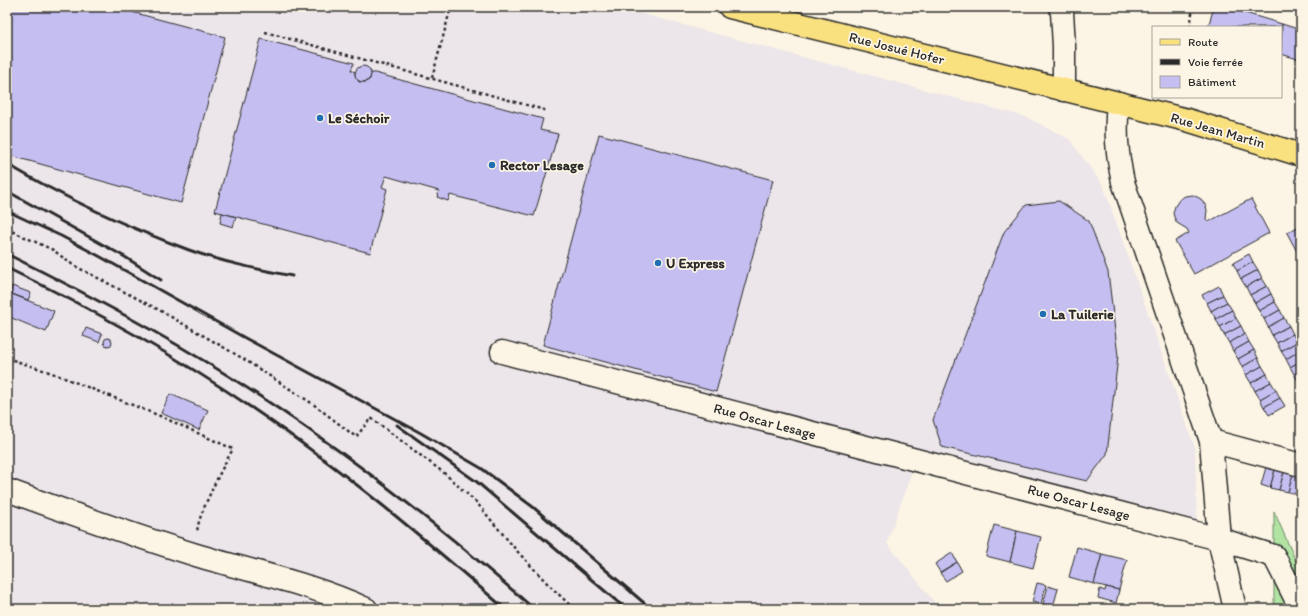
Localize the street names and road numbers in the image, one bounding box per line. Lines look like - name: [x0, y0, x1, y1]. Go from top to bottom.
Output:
- street label: Rue Josué Hofer: [847, 28, 947, 69]
- street label: Rue Jean Martin: [1169, 109, 1267, 152]
- street label: Rue Oscar Lesage: [712, 400, 818, 443]
- street label: Rue Oscar Lesage: [1026, 481, 1132, 524]

